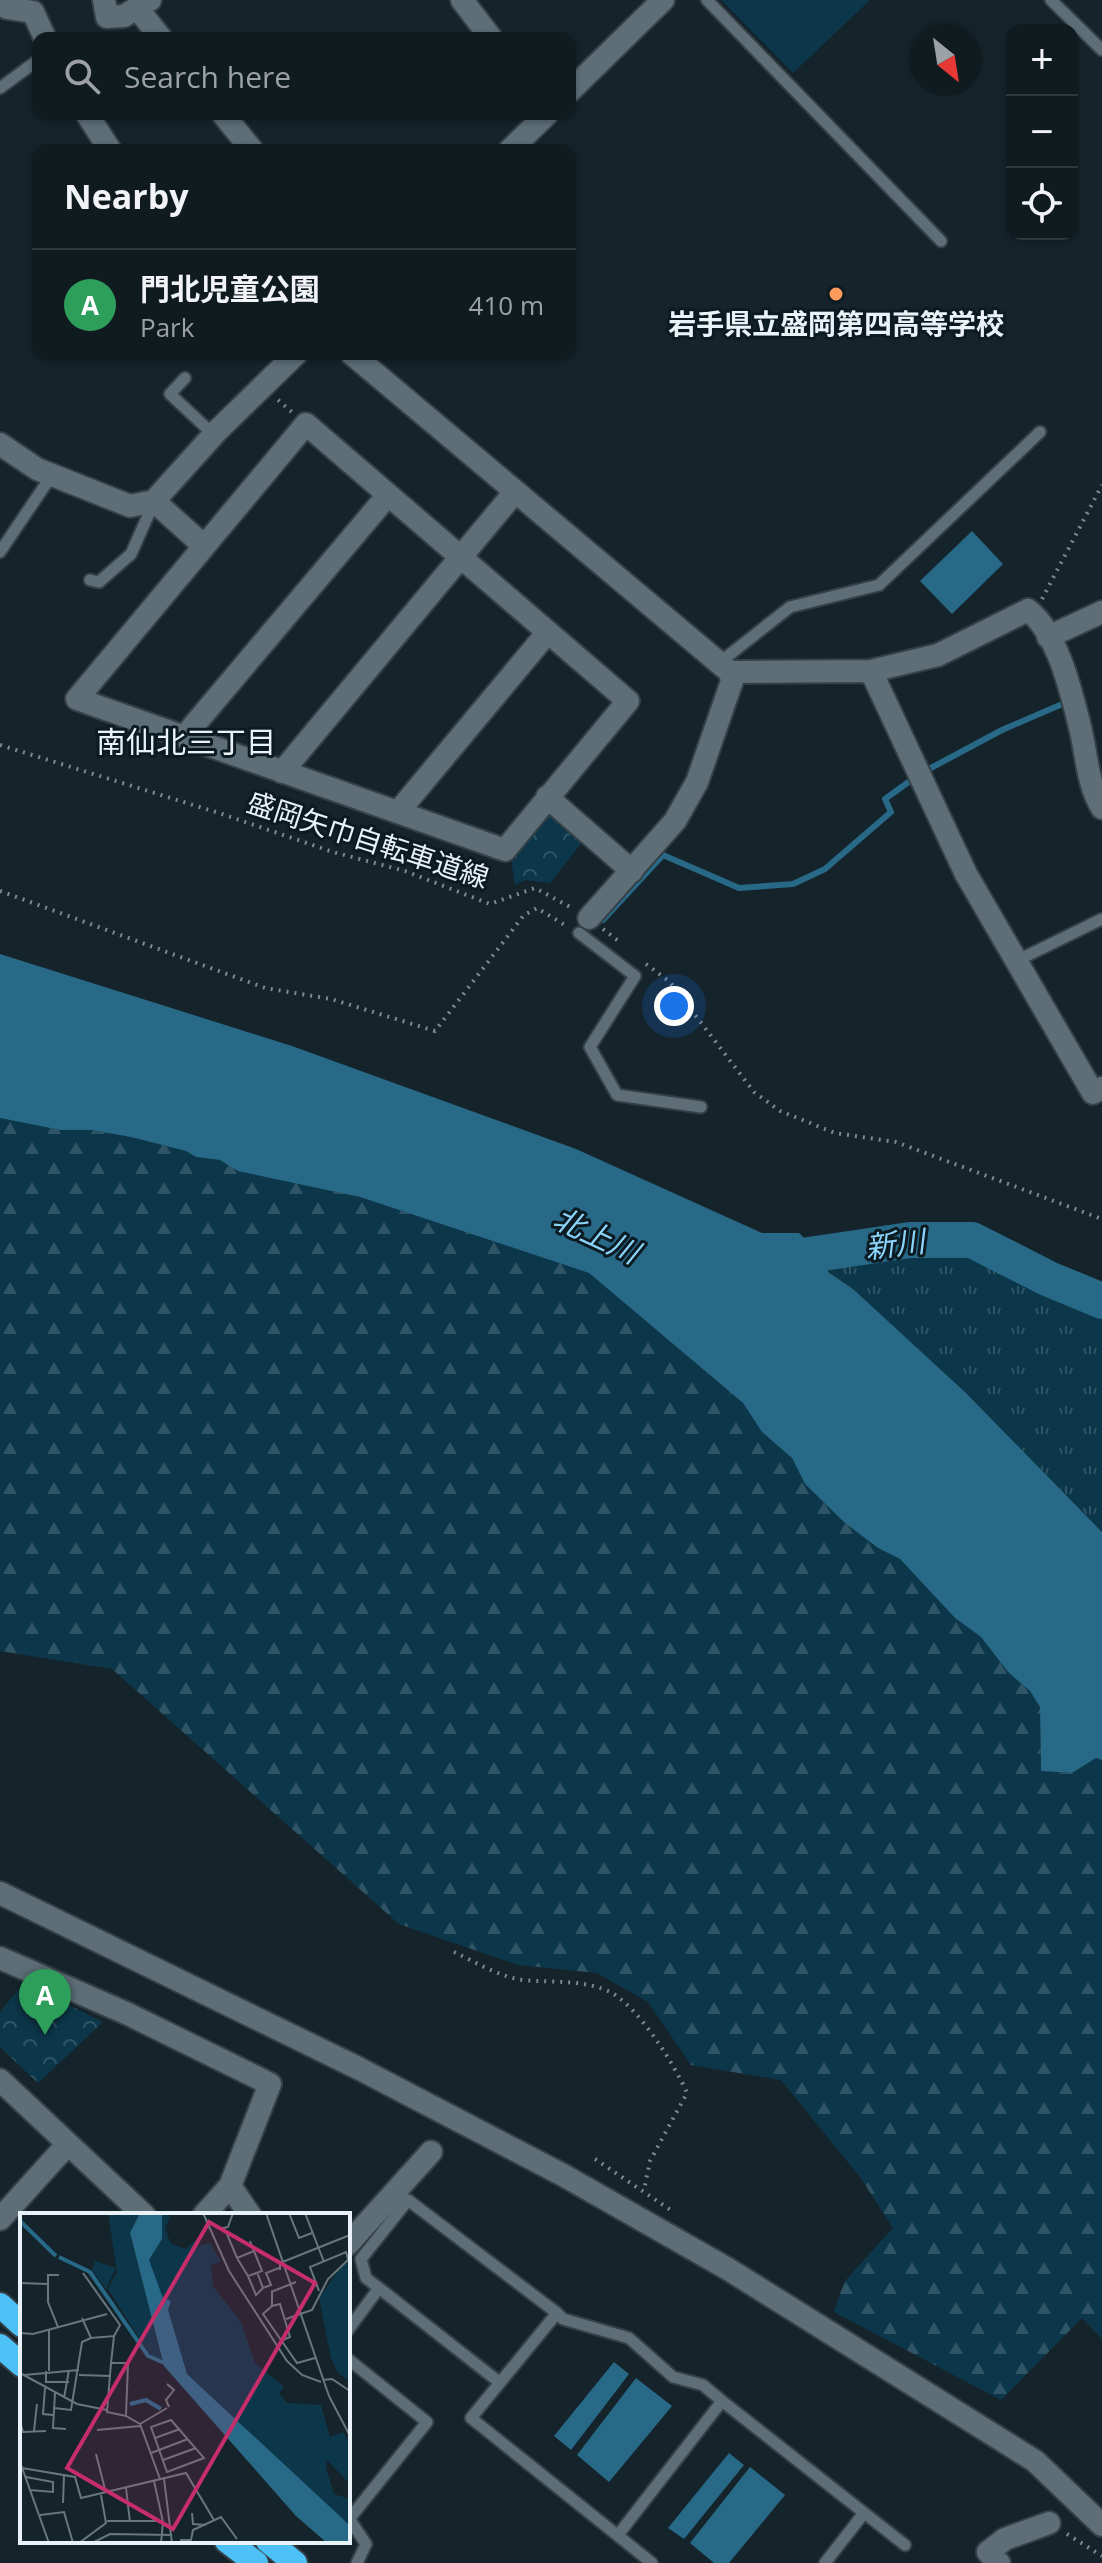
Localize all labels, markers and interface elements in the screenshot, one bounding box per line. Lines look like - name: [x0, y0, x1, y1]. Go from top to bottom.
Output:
- north arrow: [910, 24, 982, 96]
- map controls: [1006, 24, 1078, 240]
- button: +: [1006, 24, 1078, 96]
- search box: [32, 32, 576, 120]
- icon: search: [60, 54, 104, 98]
- text: Search here: [124, 56, 291, 97]
- button: −: [1006, 96, 1078, 168]
- button: locate: [1006, 168, 1078, 240]
- text: Nearby: [64, 173, 189, 219]
- text: 門北児童公園: [140, 268, 320, 309]
- marker: 岩手県立盛岡第四高等学校: [827, 285, 845, 303]
- text: A: [81, 287, 99, 323]
- text: 410 m: [469, 287, 544, 323]
- place label: 岩手県立盛岡第四高等学校: [668, 304, 1004, 342]
- text: Park: [140, 309, 194, 345]
- district label: 南仙北三丁目: [96, 721, 276, 762]
- street label: 盛岡矢巾自転車道線: [243, 782, 494, 896]
- your location: [654, 986, 694, 1026]
- water label: 北上川: [547, 1197, 649, 1274]
- water label: 新川: [863, 1219, 930, 1268]
- pin: A: [19, 1969, 71, 2035]
- inset map: [20, 2213, 350, 2543]

